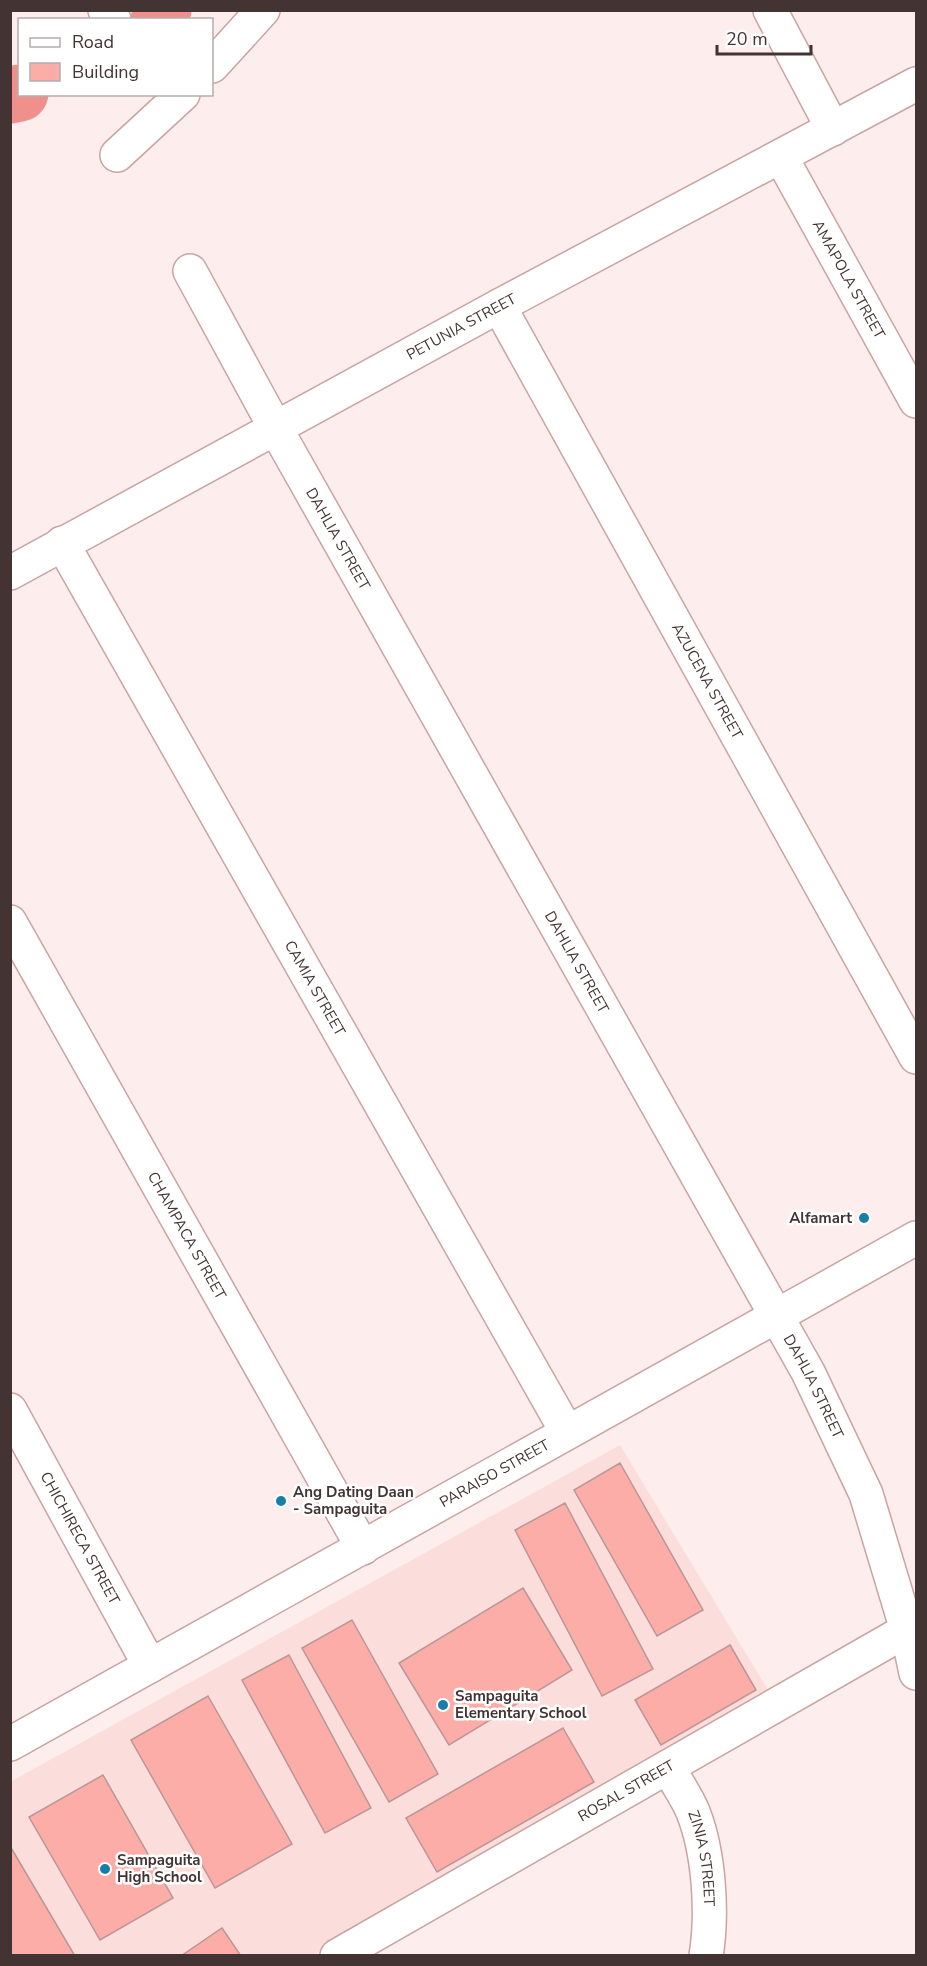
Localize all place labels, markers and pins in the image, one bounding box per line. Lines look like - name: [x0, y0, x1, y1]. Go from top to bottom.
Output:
- place label: Alfamart: [789, 1208, 852, 1228]
- marker: Alfamart: [857, 1211, 871, 1225]
- place label: Ang Dating Daan - Sampaguita: [293, 1482, 414, 1519]
- marker: Ang Dating Daan - Sampaguita: [274, 1494, 288, 1508]
- place label: Sampaguita Elementary School: [455, 1686, 587, 1723]
- marker: Sampaguita Elementary School: [436, 1698, 450, 1712]
- place label: Sampaguita High School: [117, 1850, 202, 1887]
- marker: Sampaguita High School: [98, 1862, 112, 1876]

